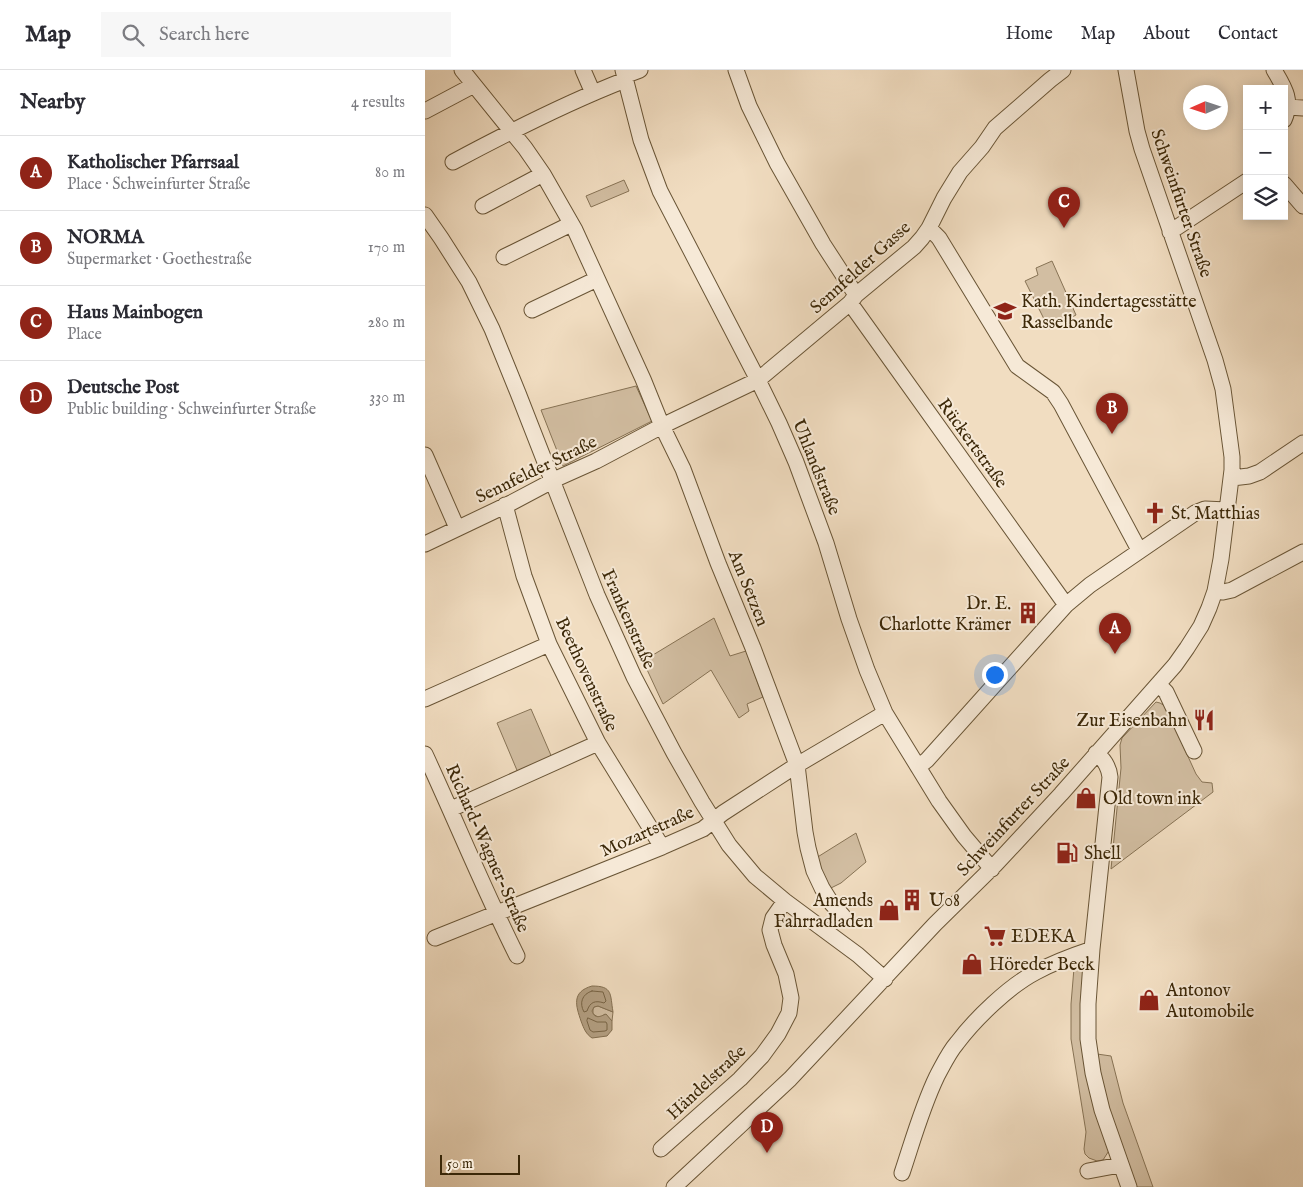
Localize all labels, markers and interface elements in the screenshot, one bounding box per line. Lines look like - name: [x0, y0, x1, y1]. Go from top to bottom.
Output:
- search box: [101, 12, 451, 57]
- text: Map: [25, 19, 71, 50]
- icon: search: [119, 21, 147, 49]
- text: Search here: [159, 23, 250, 47]
- text: Home: [1006, 23, 1053, 46]
- text: Map: [1081, 23, 1115, 46]
- text: About: [1143, 23, 1190, 46]
- text: Contact: [1218, 23, 1278, 46]
- north arrow: [1183, 85, 1228, 130]
- map controls: [1243, 85, 1288, 220]
- button: +: [1243, 85, 1288, 130]
- text: Nearby: [20, 89, 85, 116]
- text: 4 results: [351, 93, 405, 113]
- street label: Schweinfurter Straße: [1144, 126, 1217, 281]
- button: −: [1243, 130, 1288, 175]
- text: Katholischer Pfarrsaal: [67, 151, 239, 175]
- text: A: [31, 163, 41, 183]
- text: 80 m: [375, 163, 405, 183]
- text: Place · Schweinfurter Straße: [67, 175, 250, 195]
- button: layers: [1243, 175, 1288, 220]
- pin: C: [1048, 187, 1080, 228]
- street label: Sennfelder Gasse: [806, 217, 916, 319]
- text: NORMA: [67, 226, 144, 250]
- text: B: [31, 238, 41, 258]
- text: 170 m: [368, 238, 405, 258]
- text: Supermarket · Goethestraße: [67, 250, 252, 270]
- place label: Kath. Kindertagesstätte Rasselbande: [1021, 291, 1196, 335]
- school or university icon: Kath. Kindertagesstätte Rasselbande: [992, 298, 1018, 324]
- text: Haus Mainbogen: [67, 301, 203, 325]
- text: C: [30, 313, 42, 333]
- text: 280 m: [368, 313, 405, 333]
- text: Place: [67, 325, 102, 345]
- text: Deutsche Post: [67, 376, 179, 400]
- text: D: [30, 388, 42, 408]
- text: 330 m: [369, 388, 405, 408]
- pin: B: [1096, 393, 1128, 434]
- street label: Rückertstraße: [931, 394, 1012, 493]
- text: Public building · Schweinfurter Straße: [67, 400, 316, 420]
- street label: Uhlandstraße: [786, 416, 845, 519]
- street label: Sennfelder Straße: [472, 431, 601, 510]
- church icon: St. Matthias: [1142, 500, 1168, 526]
- place label: St. Matthias: [1171, 503, 1260, 526]
- street label: Am Setzen: [722, 546, 773, 630]
- street label: Frankenstraße: [595, 566, 660, 673]
- place label: Dr. E. Charlotte Krämer: [879, 593, 1011, 637]
- building icon: Dr. E. Charlotte Krämer: [1015, 600, 1041, 626]
- pin: A: [1099, 613, 1131, 654]
- street label: Beethovenstraße: [549, 614, 622, 736]
- your location: [982, 662, 1008, 688]
- restaurant icon: Zur Eisenbahn: [1191, 707, 1217, 733]
- place label: Zur Eisenbahn: [1077, 710, 1187, 733]
- street label: Schweinfurter Straße: [953, 752, 1076, 882]
- street label: Richard-Wagner-Straße: [439, 761, 534, 936]
- shop icon: Old town ink: [1073, 785, 1099, 811]
- place label: Old town ink: [1103, 788, 1202, 811]
- street label: Mozartstraße: [597, 802, 698, 863]
- fuel station icon: Shell: [1054, 840, 1080, 866]
- place label: Shell: [1084, 843, 1121, 866]
- building icon: U08: [899, 887, 925, 913]
- place label: Amends Fahrradladen: [774, 890, 873, 934]
- place label: U08: [929, 890, 960, 913]
- shop icon: Amends Fahrradladen: [876, 897, 902, 923]
- supermarket icon: EDEKA: [982, 923, 1008, 949]
- place label: EDEKA: [1011, 926, 1076, 949]
- shop icon: Höreder Beck: [959, 951, 985, 977]
- place label: Höreder Beck: [989, 954, 1095, 977]
- place label: Antonov Automobile: [1165, 980, 1254, 1024]
- shop icon: Antonov Automobile: [1136, 987, 1162, 1013]
- street label: Händelstraße: [663, 1041, 751, 1126]
- pin: D: [751, 1112, 783, 1153]
- scale bar: [440, 1152, 520, 1175]
- text: 50 m: [447, 1155, 473, 1173]

